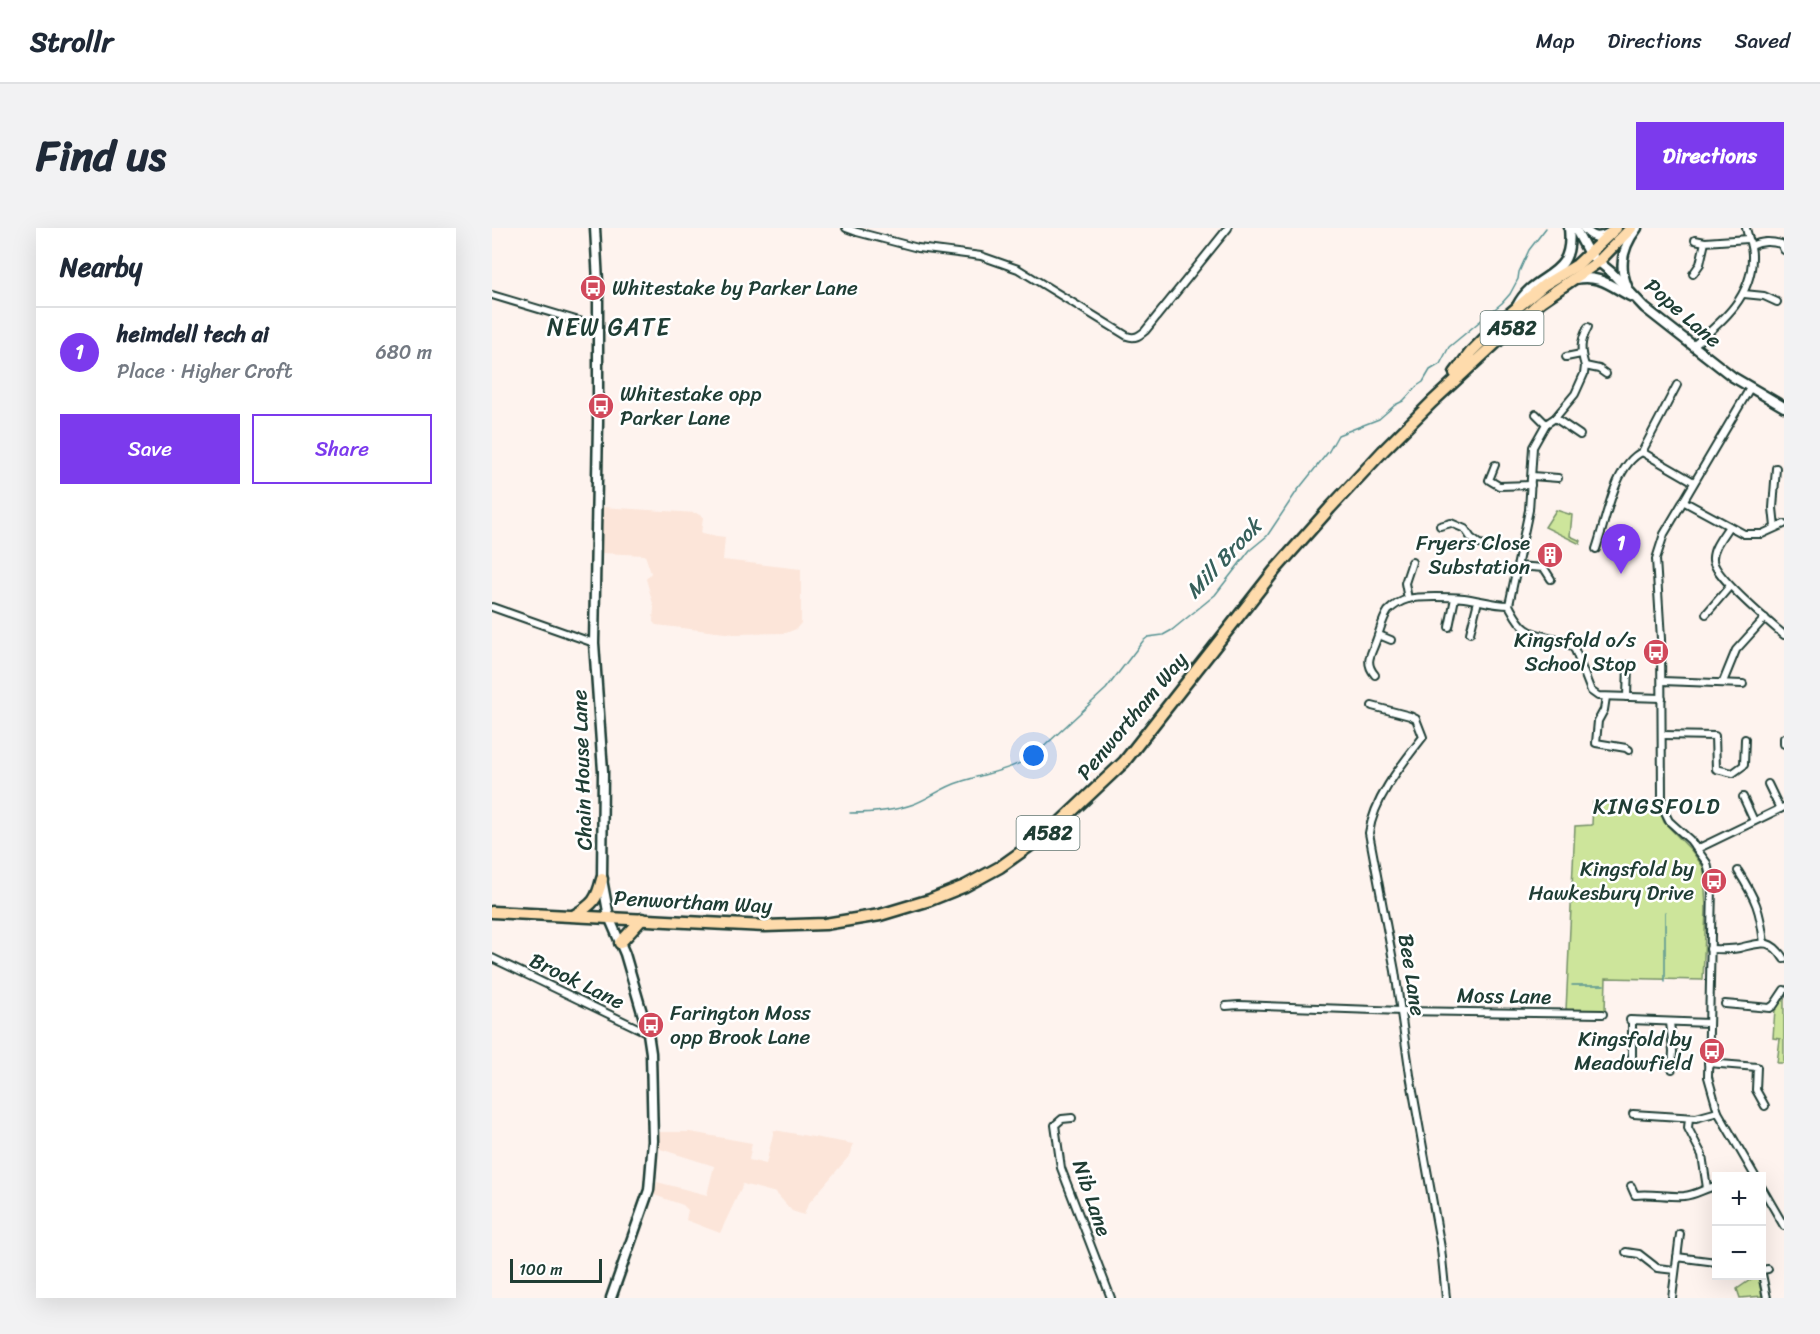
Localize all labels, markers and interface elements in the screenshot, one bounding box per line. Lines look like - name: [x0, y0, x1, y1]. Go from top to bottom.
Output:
- text: Strollr: [30, 17, 113, 66]
- text: Map: [1536, 22, 1574, 60]
- text: Directions: [1607, 22, 1702, 60]
- text: Saved: [1735, 22, 1790, 60]
- text: Find us: [36, 119, 166, 193]
- button: Directions: [1636, 122, 1784, 190]
- text: Nearby: [60, 244, 142, 290]
- street label: Pope Lane: [1635, 268, 1731, 358]
- place label: Whitestake by Parker Lane: [612, 269, 858, 307]
- bus stop icon: Whitestake by Parker Lane: [578, 273, 608, 303]
- district label: NEW GATE: [547, 306, 671, 348]
- road number: A582: [1480, 311, 1544, 345]
- text: heimdell tech ai: [117, 315, 269, 354]
- text: 1: [75, 335, 84, 370]
- text: 680 m: [375, 335, 432, 370]
- text: Place · Higher Croft: [117, 354, 292, 389]
- place label: Whitestake opp Parker Lane: [620, 375, 762, 437]
- bus stop icon: Whitestake opp Parker Lane: [586, 391, 616, 421]
- button: Save: [60, 414, 240, 484]
- button: Share: [252, 414, 432, 484]
- water label: Mill Brook: [1175, 506, 1274, 608]
- place label: Fryers Close Substation: [1416, 524, 1530, 586]
- pin: 1: [1602, 524, 1640, 574]
- building icon: Fryers Close Substation: [1535, 540, 1565, 570]
- place label: Kingsfold o/s School Stop: [1514, 621, 1636, 683]
- bus stop icon: Kingsfold o/s School Stop: [1641, 637, 1671, 667]
- street label: Penwortham Way: [1066, 643, 1198, 789]
- street label: Chain House Lane: [560, 689, 604, 851]
- your location: [1019, 741, 1048, 770]
- district label: KINGSFOLD: [1593, 787, 1721, 826]
- road number: A582: [1016, 816, 1080, 850]
- place label: Kingsfold by Hawkesbury Drive: [1528, 850, 1694, 912]
- bus stop icon: Kingsfold by Hawkesbury Drive: [1699, 866, 1729, 896]
- street label: Penwortham Way: [613, 879, 773, 925]
- street label: Bee Lane: [1387, 931, 1437, 1019]
- street label: Brook Lane: [523, 942, 631, 1021]
- street label: Moss Lane: [1456, 976, 1552, 1016]
- place label: Farington Moss opp Brook Lane: [670, 994, 811, 1056]
- bus stop icon: Farington Moss opp Brook Lane: [636, 1010, 666, 1040]
- place label: Kingsfold by Meadowfield: [1574, 1020, 1694, 1082]
- bus stop icon: Kingsfold by Meadowfield: [1697, 1036, 1727, 1066]
- street label: Nib Lane: [1061, 1154, 1123, 1242]
- map controls: [1712, 1172, 1766, 1280]
- button: +: [1712, 1172, 1766, 1226]
- button: −: [1712, 1226, 1766, 1280]
- text: 100 m: [519, 1255, 563, 1284]
- scale bar: [510, 1256, 602, 1284]

